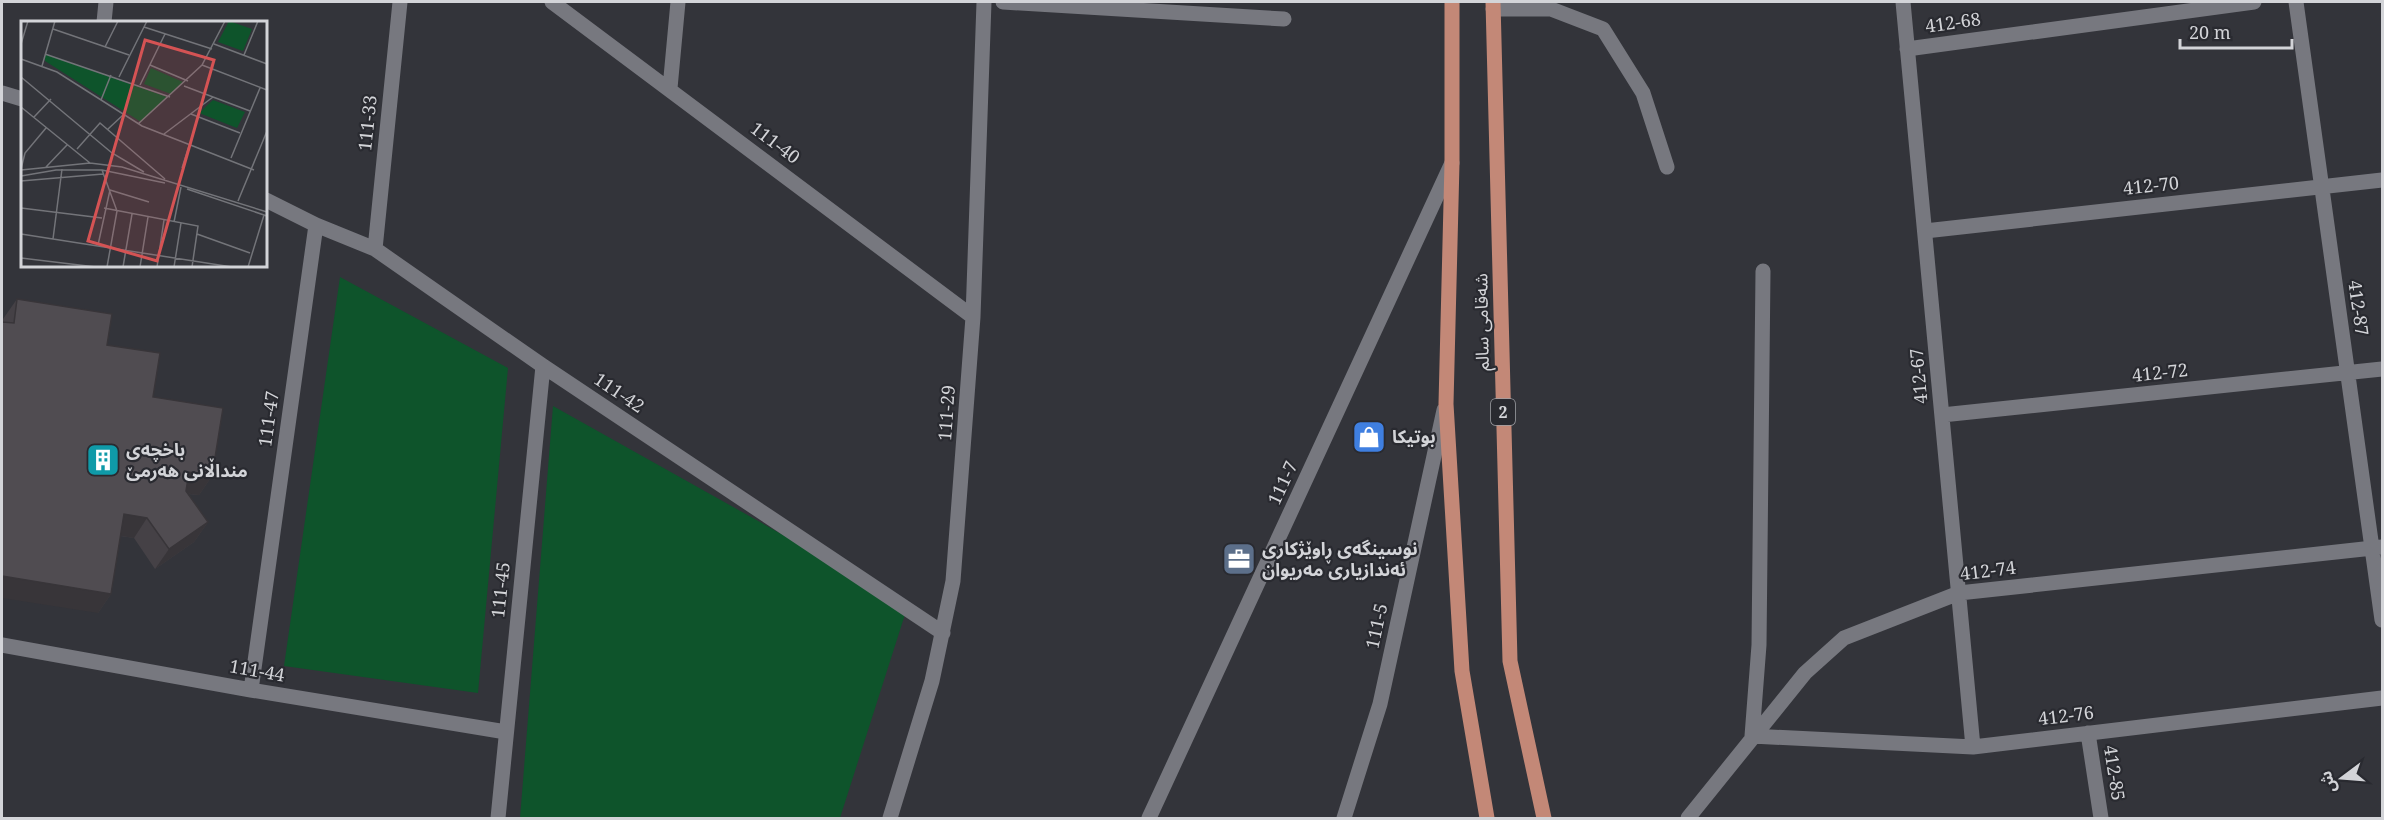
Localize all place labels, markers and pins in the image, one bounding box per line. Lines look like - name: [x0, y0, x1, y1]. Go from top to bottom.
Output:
- shop icon: بوتیکا: [1351, 419, 1387, 455]
- place label: بوتیکا: [1392, 424, 1436, 448]
- place label: باخچەی منداڵانی هەرمێ: [126, 437, 248, 482]
- building icon: باخچەی منداڵانی هەرمێ: [85, 442, 121, 478]
- place label: نوسینگەی ڕاوێژکاری ئەندازیاری مەریوان: [1262, 536, 1418, 581]
- office icon: نوسینگەی ڕاوێژکاری ئەندازیاری مەریوان: [1221, 541, 1257, 577]

